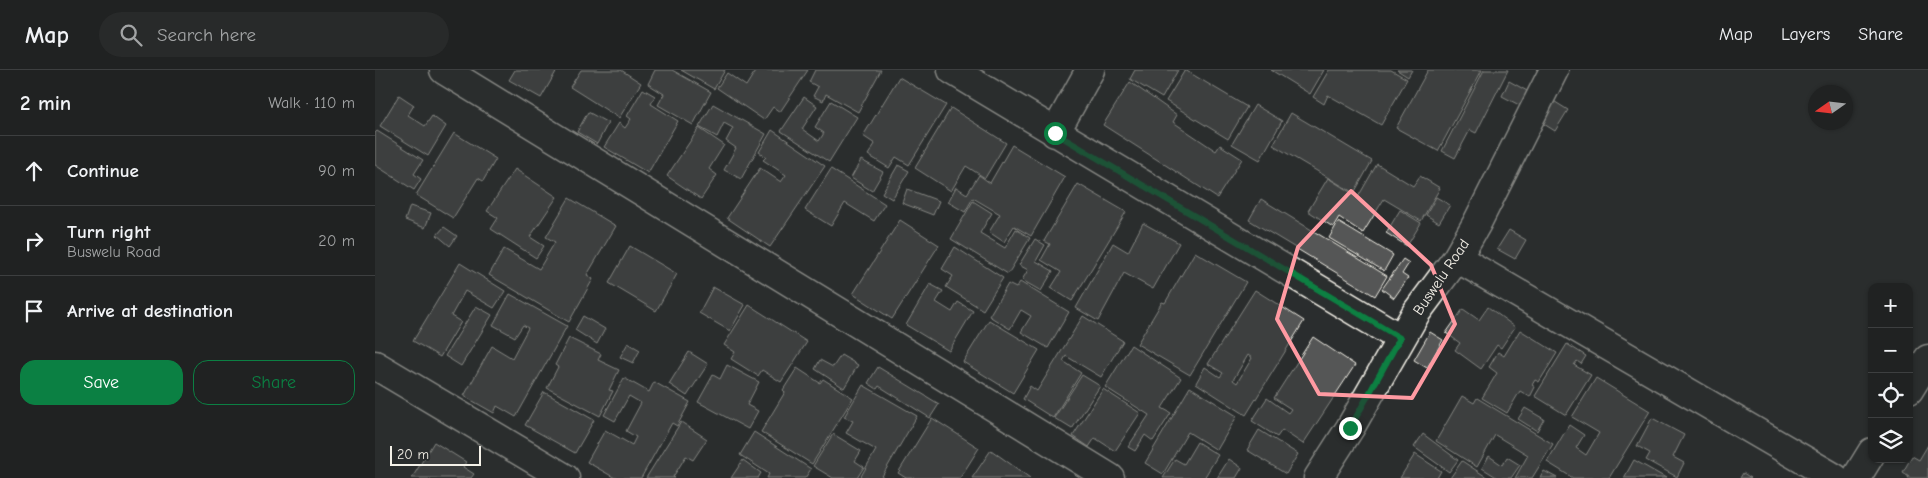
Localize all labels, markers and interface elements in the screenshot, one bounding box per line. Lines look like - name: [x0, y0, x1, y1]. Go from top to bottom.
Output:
- search box: [99, 12, 449, 57]
- text: Map: [25, 21, 69, 49]
- icon: search: [117, 21, 145, 49]
- text: Search here: [157, 24, 256, 46]
- text: Map: [1719, 24, 1753, 45]
- text: Layers: [1781, 24, 1830, 45]
- text: Share: [1858, 24, 1903, 45]
- north arrow: [1808, 85, 1853, 130]
- text: 2 min: [20, 91, 71, 115]
- text: Walk · 110 m: [268, 94, 355, 112]
- route start: [1044, 122, 1067, 145]
- icon: ahead: [20, 157, 48, 185]
- text: Continue: [67, 160, 139, 182]
- text: 90 m: [318, 162, 355, 180]
- text: Turn right: [67, 221, 151, 243]
- icon: right: [20, 227, 48, 255]
- text: 20 m: [318, 232, 355, 250]
- street label: Buswelu Road: [1409, 236, 1473, 318]
- text: Buswelu Road: [67, 243, 161, 261]
- map controls: [1868, 283, 1913, 463]
- button: +: [1868, 283, 1913, 328]
- icon: arrive: [20, 297, 48, 325]
- text: Arrive at destination: [67, 300, 233, 322]
- button: −: [1868, 328, 1913, 373]
- button: Save: [20, 360, 183, 405]
- button: Share: [193, 360, 355, 405]
- button: locate: [1868, 373, 1913, 418]
- route end: [1339, 417, 1362, 440]
- button: layers: [1868, 418, 1913, 463]
- scale bar: [390, 443, 481, 466]
- text: 20 m: [397, 446, 429, 463]

